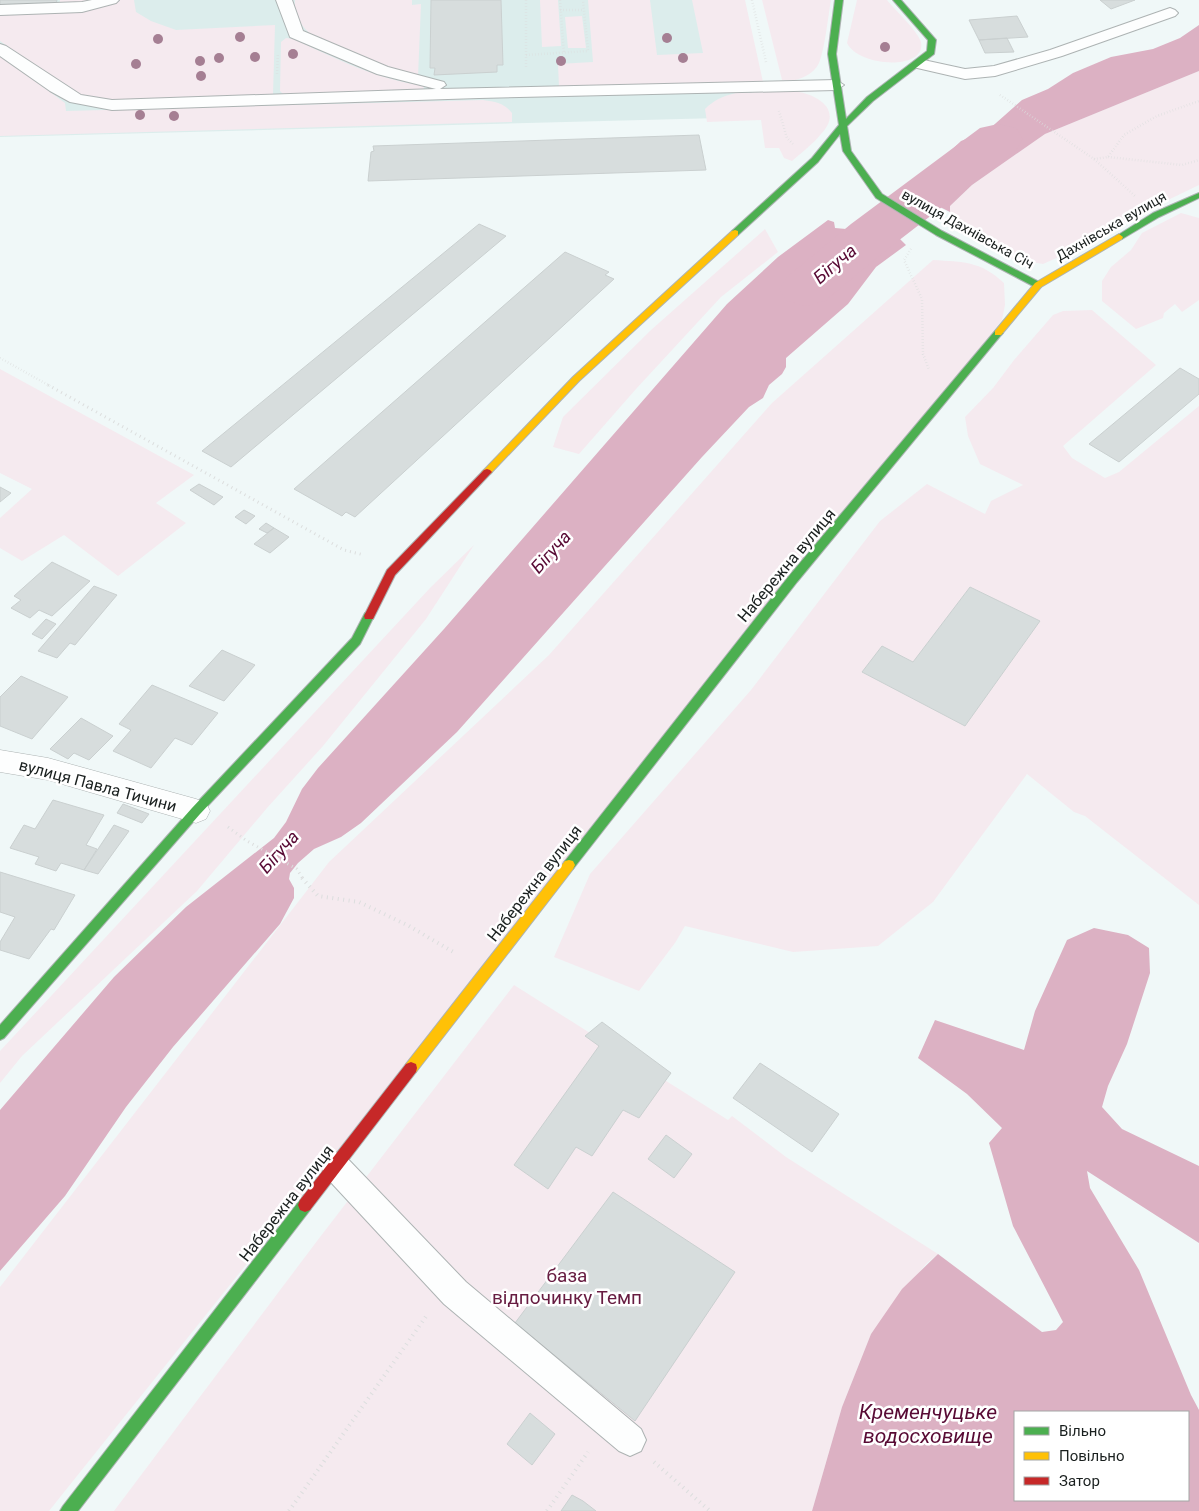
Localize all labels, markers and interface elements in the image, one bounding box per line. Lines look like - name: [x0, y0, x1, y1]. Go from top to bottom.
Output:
- street label: вулиця Дахнівська Січ: [899, 186, 1037, 272]
- street label: Дахнівська вулиця: [1053, 188, 1169, 264]
- water label: Бігуча: [809, 240, 861, 288]
- street label: Набережна вулиця: [733, 505, 839, 626]
- water label: Бігуча: [526, 526, 575, 577]
- street label: вулиця Павла Тичини: [17, 755, 179, 816]
- street label: Набережна вулиця: [483, 821, 586, 945]
- water label: Бігуча: [254, 826, 303, 877]
- street label: Набережна вулиця: [235, 1141, 338, 1265]
- park label: база відпочинку Темп: [492, 1264, 642, 1309]
- water label: Кременчуцьке водосховище: [859, 1400, 997, 1448]
- legend: [1014, 1411, 1189, 1501]
- text: Вільно: [1059, 1422, 1106, 1440]
- text: Повільно: [1059, 1447, 1125, 1465]
- text: Затор: [1059, 1472, 1100, 1490]

